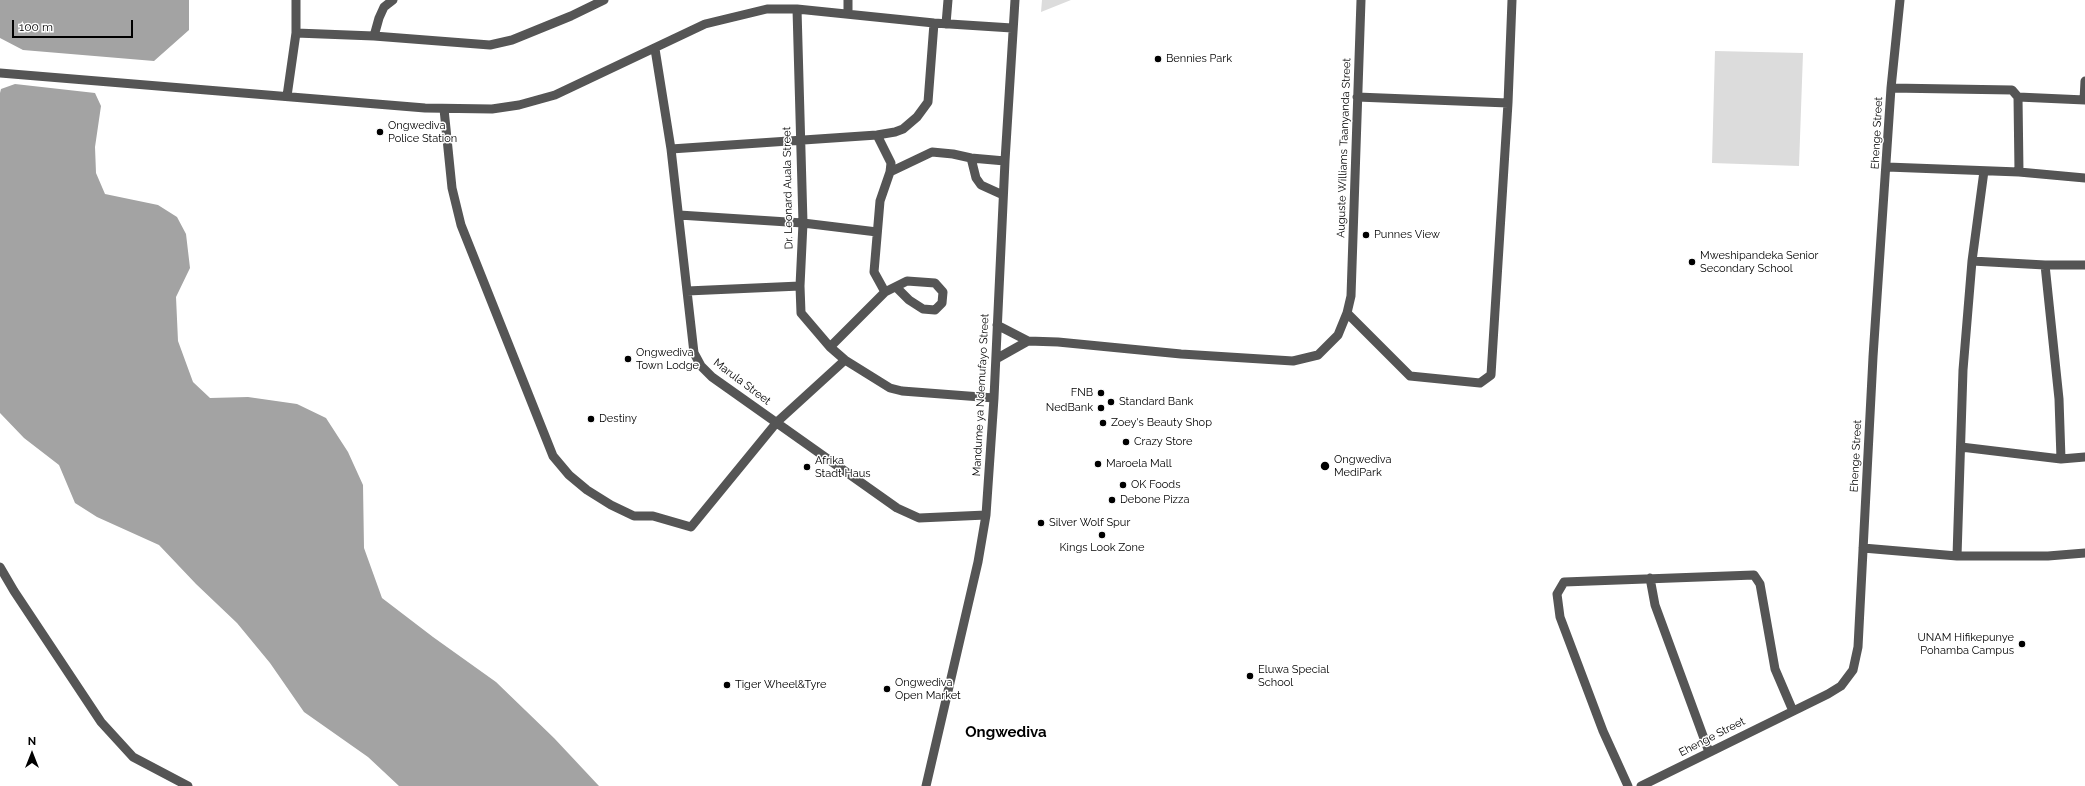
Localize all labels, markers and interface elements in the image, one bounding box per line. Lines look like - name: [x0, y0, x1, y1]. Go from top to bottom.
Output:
- scale bar: [14, 12, 135, 38]
- text: 100 m: [19, 20, 53, 34]
- place label: Bennies Park: [1166, 52, 1232, 66]
- marker: Bennies Park: [1153, 54, 1163, 64]
- street label: Auguste Williams Taanyanda Street: [1334, 58, 1354, 238]
- street label: Ehenge Street: [1869, 96, 1885, 170]
- place label: Ongwediva Police Station: [388, 119, 457, 145]
- marker: Ongwediva Police Station: [375, 127, 385, 137]
- street label: Dr. Leonard Auala Street: [780, 127, 796, 249]
- place label: Punnes View: [1374, 228, 1440, 242]
- marker: Punnes View: [1361, 230, 1371, 240]
- place label: Mweshipandeka Senior Secondary School: [1700, 249, 1818, 275]
- marker: Mweshipandeka Senior Secondary School: [1687, 257, 1697, 267]
- street label: Mandume ya Ndemufayo Street: [970, 313, 992, 477]
- place label: Ongwediva Town Lodge: [636, 346, 699, 372]
- marker: Ongwediva Town Lodge: [623, 354, 633, 364]
- street label: Marula Street: [711, 356, 773, 408]
- place label: FNB: [1071, 386, 1093, 400]
- marker: FNB: [1096, 388, 1106, 398]
- place label: Standard Bank: [1119, 395, 1193, 409]
- marker: Standard Bank: [1106, 397, 1116, 407]
- place label: NedBank: [1046, 401, 1093, 415]
- marker: NedBank: [1096, 403, 1106, 413]
- place label: Destiny: [599, 412, 637, 426]
- marker: Destiny: [586, 414, 596, 424]
- place label: Zoey's Beauty Shop: [1111, 416, 1212, 430]
- marker: Zoey's Beauty Shop: [1098, 418, 1108, 428]
- street label: Ehenge Street: [1848, 419, 1864, 493]
- place label: Crazy Store: [1134, 435, 1192, 449]
- marker: Crazy Store: [1121, 437, 1131, 447]
- place label: Ongwediva MediPark: [1334, 453, 1392, 479]
- place label: Afrika Stadt Haus: [815, 454, 870, 480]
- place label: Maroela Mall: [1106, 457, 1172, 471]
- marker: Maroela Mall: [1093, 459, 1103, 469]
- marker: Ongwediva MediPark: [1319, 460, 1331, 472]
- marker: Afrika Stadt Haus: [802, 462, 812, 472]
- place label: OK Foods: [1131, 478, 1181, 492]
- marker: OK Foods: [1118, 480, 1128, 490]
- place label: Debone Pizza: [1120, 493, 1189, 507]
- marker: Debone Pizza: [1107, 495, 1117, 505]
- place label: Silver Wolf Spur: [1049, 516, 1130, 530]
- marker: Silver Wolf Spur: [1036, 518, 1046, 528]
- marker: Kings Look Zone: [1097, 530, 1107, 540]
- place label: Kings Look Zone: [1060, 541, 1144, 555]
- place label: UNAM Hifikepunye Pohamba Campus: [1917, 631, 2014, 657]
- marker: UNAM Hifikepunye Pohamba Campus: [2017, 639, 2027, 649]
- place label: Eluwa Special School: [1258, 663, 1329, 689]
- marker: Eluwa Special School: [1245, 671, 1255, 681]
- place label: Ongwediva Open Market: [895, 676, 961, 702]
- place label: Tiger Wheel&Tyre: [735, 678, 826, 692]
- marker: Tiger Wheel&Tyre: [722, 680, 732, 690]
- marker: Ongwediva Open Market: [882, 684, 892, 694]
- street label: Ehenge Street: [1677, 715, 1747, 759]
- district label: Ongwediva: [965, 723, 1047, 741]
- north arrow: [12, 734, 52, 774]
- text: N: [28, 735, 36, 748]

